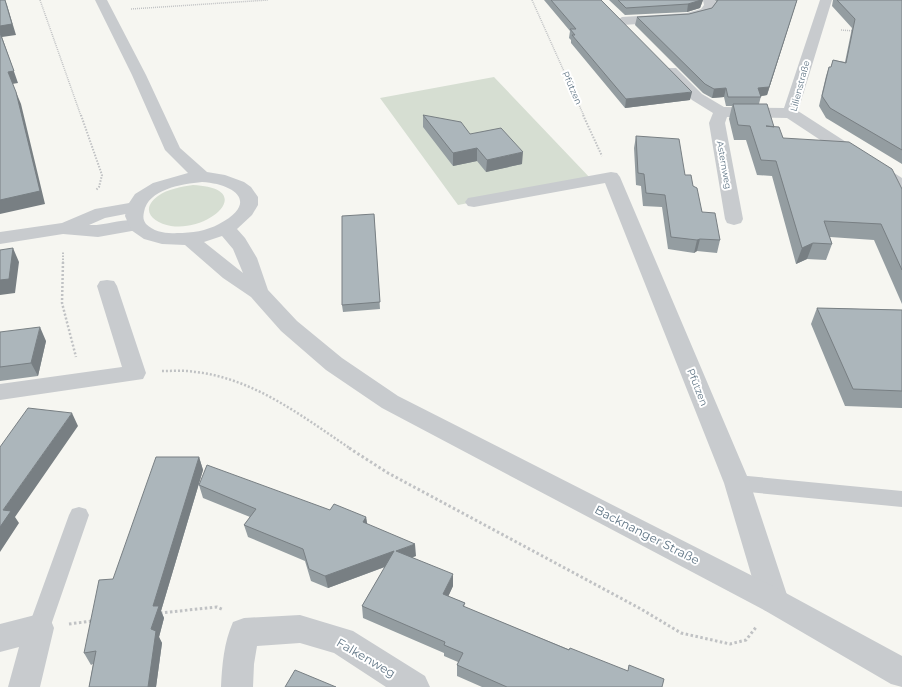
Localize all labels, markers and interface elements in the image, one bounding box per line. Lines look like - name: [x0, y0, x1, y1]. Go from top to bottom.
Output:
- street label: Lilienstraße: [787, 59, 812, 112]
- street label: Pfützen: [560, 69, 585, 106]
- street label: Asternweg: [715, 140, 734, 190]
- street label: Pfützen: [684, 367, 711, 408]
- street label: Backnanger Straße: [592, 502, 702, 567]
- street label: Falkenweg: [334, 635, 398, 680]

